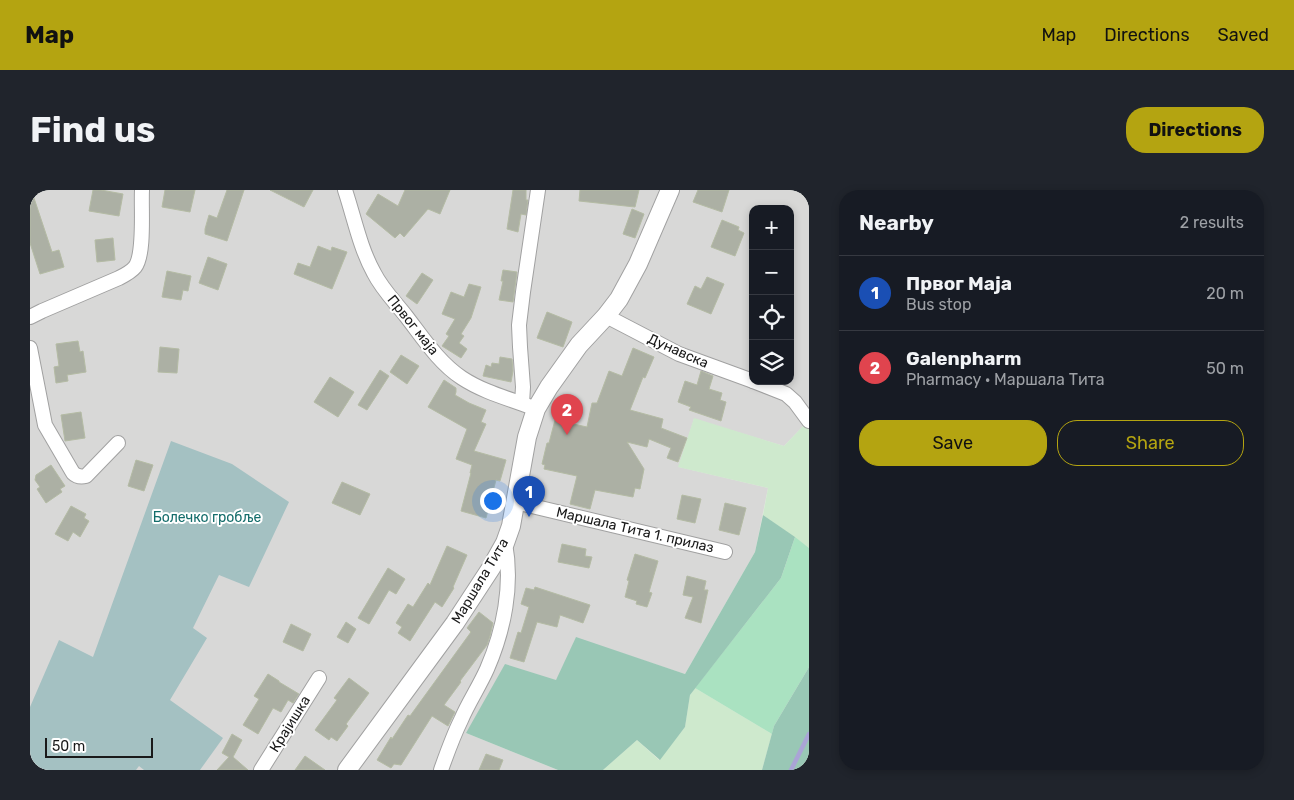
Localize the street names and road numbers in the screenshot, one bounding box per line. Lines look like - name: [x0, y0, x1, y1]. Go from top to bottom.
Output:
- street label: Првог маја: [384, 292, 442, 358]
- street label: Дунавска: [645, 330, 711, 372]
- street label: Маршала Тита 1. прилаз: [555, 504, 715, 556]
- street label: Маршала Тита: [448, 535, 512, 627]
- street label: Крајишка: [266, 693, 314, 755]

